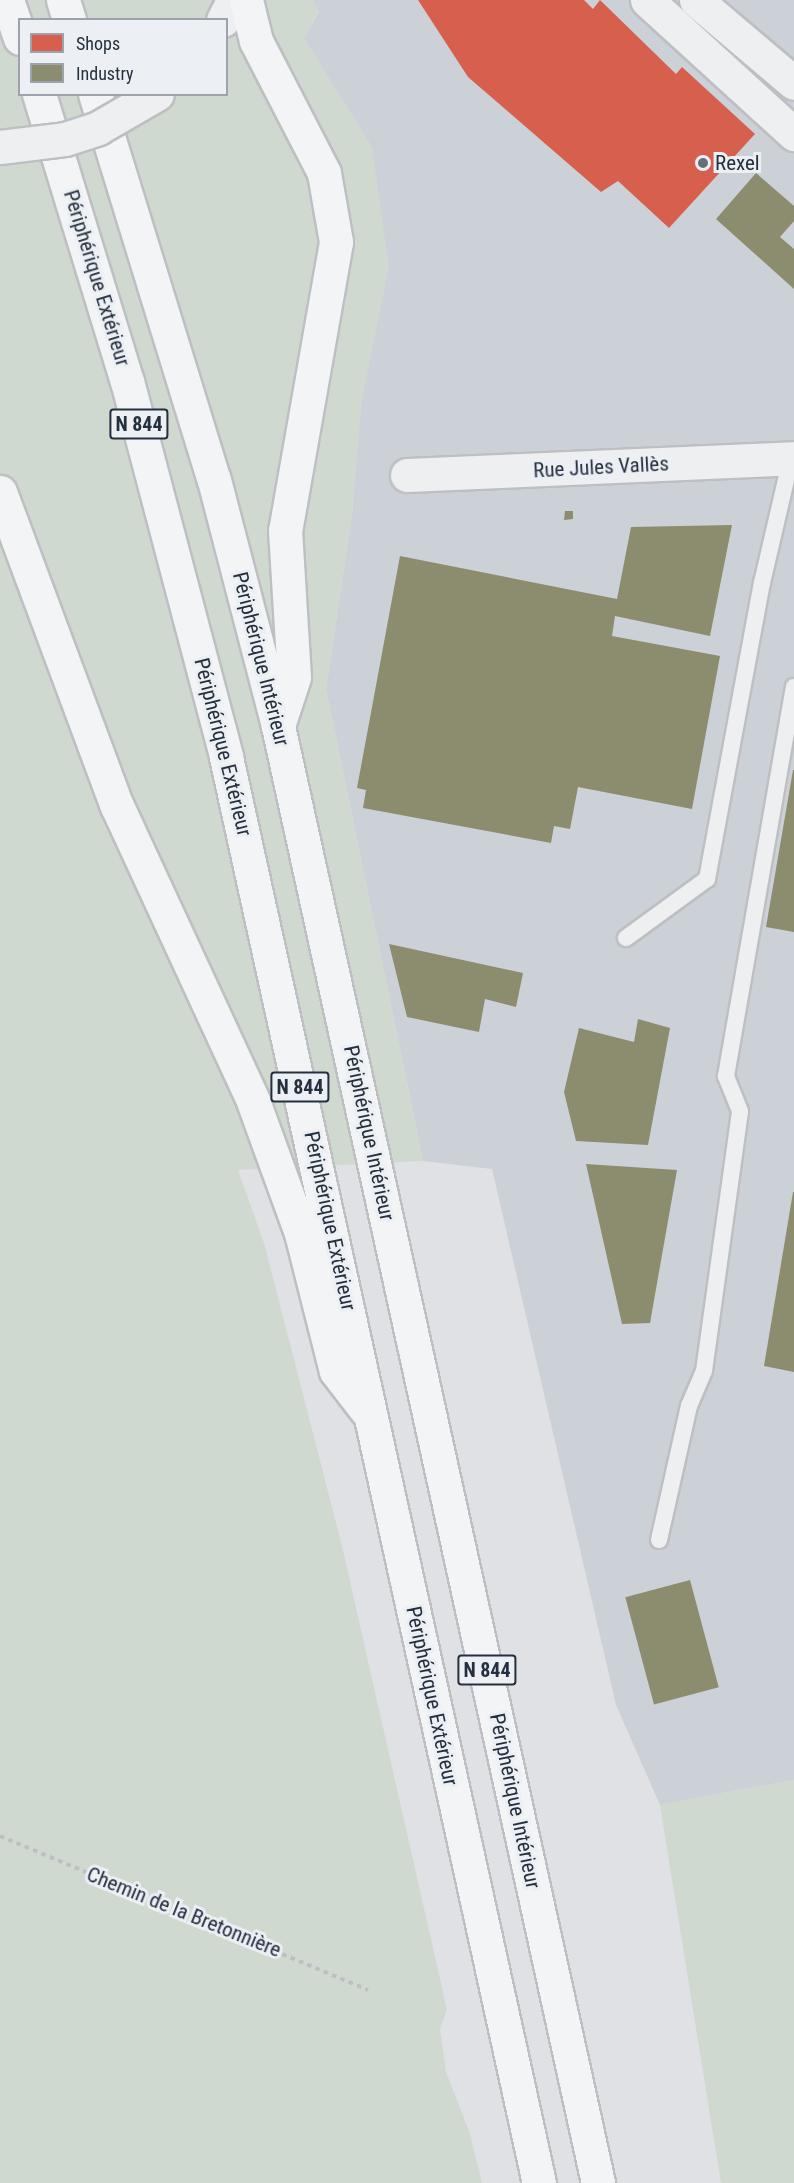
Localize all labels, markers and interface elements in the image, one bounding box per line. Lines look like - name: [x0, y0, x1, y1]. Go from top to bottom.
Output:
- legend: [18, 18, 228, 96]
- text: Shops: [76, 33, 120, 54]
- text: Industry: [76, 63, 134, 84]
- place label: Rexel: [715, 150, 760, 176]
- marker: Rexel: [696, 156, 710, 170]
- street label: Périphérique Extérieur: [58, 187, 136, 369]
- road number: N 844: [109, 407, 169, 441]
- street label: Rue Jules Vallès: [533, 451, 669, 483]
- street label: Périphérique Intérieur: [227, 569, 295, 749]
- street label: Périphérique Extérieur: [189, 655, 257, 839]
- street label: Périphérique Intérieur: [338, 1043, 400, 1223]
- road number: N 844: [270, 1070, 330, 1104]
- street label: Périphérique Extérieur: [299, 1129, 361, 1313]
- street label: Périphérique Extérieur: [401, 1604, 463, 1788]
- road number: N 844: [457, 1653, 517, 1687]
- street label: Périphérique Intérieur: [484, 1711, 546, 1891]
- street label: Chemin de la Bretonnière: [83, 1861, 285, 1963]

